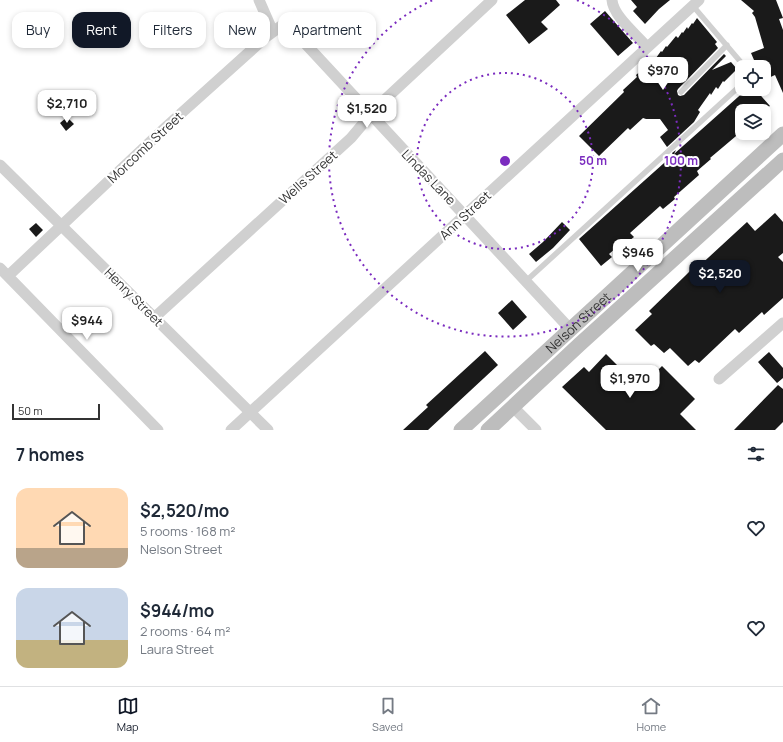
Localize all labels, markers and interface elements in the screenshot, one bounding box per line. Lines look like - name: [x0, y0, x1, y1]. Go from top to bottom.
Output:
- chip: Buy: [12, 12, 64, 48]
- chip: Rent: [72, 12, 131, 48]
- chip: Filters: [139, 12, 206, 48]
- chip: New: [214, 12, 270, 48]
- chip: Apartment: [278, 12, 376, 48]
- pin: $970: [639, 57, 687, 91]
- map controls: [735, 60, 771, 140]
- button: locate: [735, 60, 771, 96]
- text: $970: [647, 61, 679, 79]
- pin: $2,710: [34, 90, 100, 124]
- text: $2,710: [46, 94, 88, 112]
- pin: $1,520: [334, 95, 400, 129]
- text: $1,520: [347, 99, 387, 117]
- button: layers: [735, 104, 771, 140]
- street label: Morcomb Street: [103, 107, 187, 187]
- street label: Lindas Lane: [398, 145, 460, 209]
- street label: Wells Street: [275, 146, 341, 208]
- text: 50 m: [579, 152, 607, 169]
- text: 100 m: [664, 152, 698, 169]
- centre of rings: [498, 154, 512, 168]
- street label: Ann Street: [435, 186, 495, 244]
- pin: $946: [614, 239, 662, 273]
- text: $946: [622, 243, 654, 261]
- pin: $2,520: [687, 260, 753, 294]
- street label: Henry Street: [101, 264, 167, 330]
- text: $2,520: [698, 264, 742, 282]
- street label: Nelson Street: [542, 288, 615, 357]
- pin: $944: [63, 307, 111, 341]
- text: $944: [71, 311, 103, 329]
- pin: $1,970: [597, 365, 663, 399]
- text: $1,970: [610, 369, 650, 387]
- scale bar: [12, 402, 100, 421]
- text: 50 m: [18, 403, 43, 418]
- text: 7 homes: [16, 443, 84, 466]
- icon: filters: [745, 443, 767, 465]
- text: $2,520/mo: [140, 499, 229, 522]
- icon: home: [48, 504, 96, 552]
- icon: heart: [745, 517, 767, 539]
- text: 5 rooms · 168 m²: [140, 522, 236, 540]
- text: Nelson Street: [140, 540, 223, 558]
- text: $944/mo: [140, 599, 214, 622]
- icon: home: [48, 604, 96, 652]
- icon: heart: [745, 617, 767, 639]
- text: 2 rooms · 64 m²: [140, 622, 231, 640]
- text: Laura Street: [140, 640, 214, 658]
- tab: Map: [117, 695, 139, 734]
- tab: Saved: [372, 695, 403, 734]
- tab: Home: [637, 695, 666, 734]

